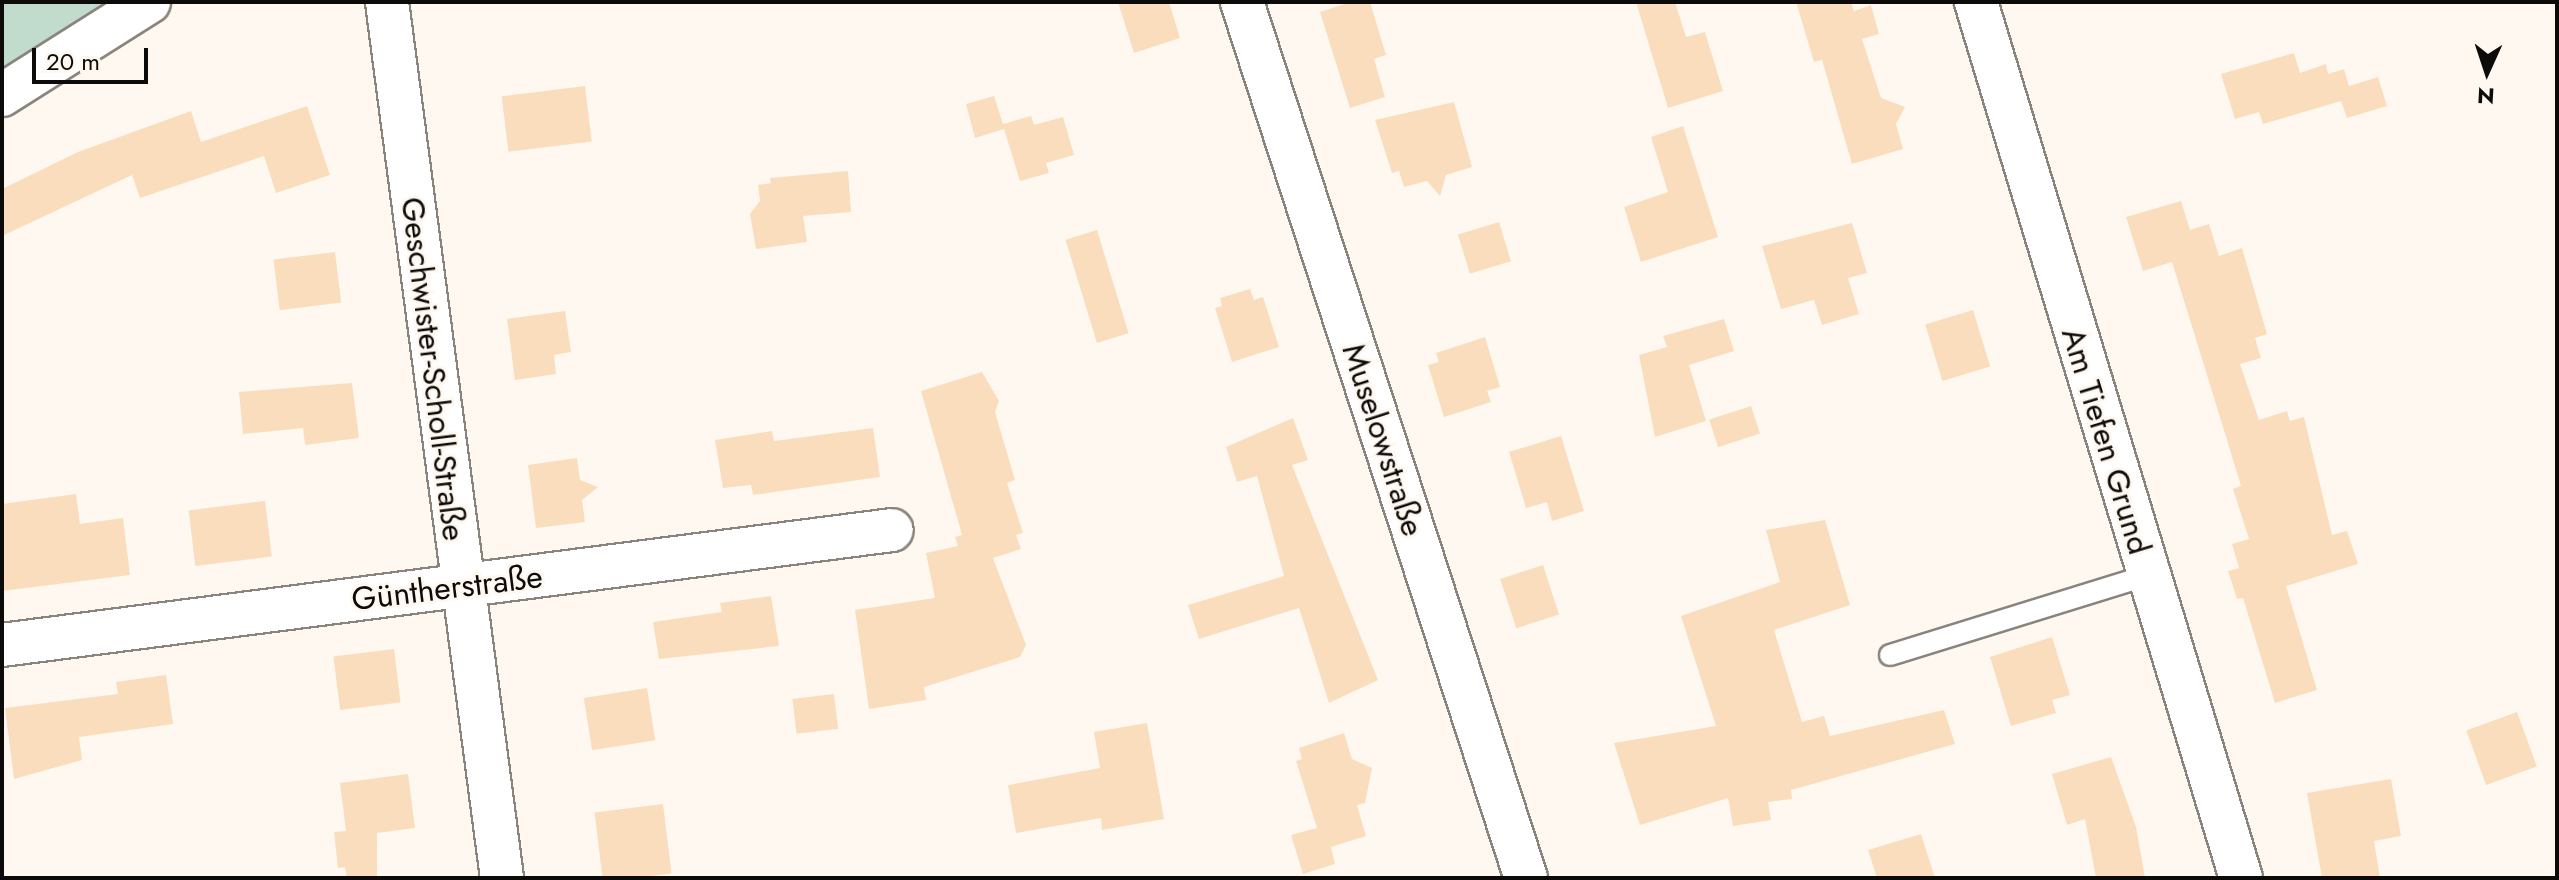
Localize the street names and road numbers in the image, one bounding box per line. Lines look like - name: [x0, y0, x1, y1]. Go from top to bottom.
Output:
- street label: Geschwister-Scholl-Straße: [393, 195, 473, 543]
- street label: Am Tiefen Grund: [2053, 323, 2159, 559]
- street label: Muselowstraße: [1334, 339, 1432, 541]
- street label: Güntherstraße: [349, 557, 545, 619]

